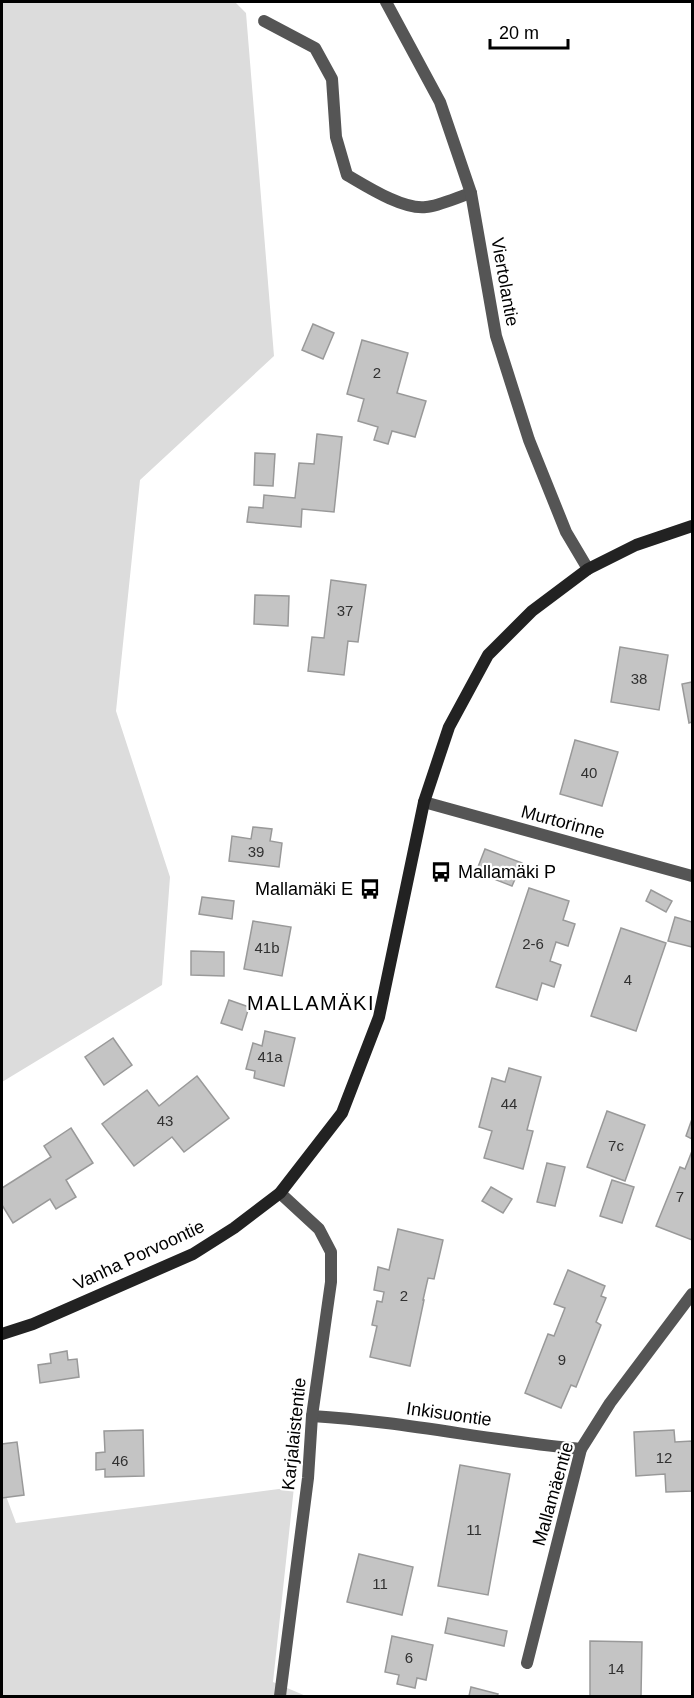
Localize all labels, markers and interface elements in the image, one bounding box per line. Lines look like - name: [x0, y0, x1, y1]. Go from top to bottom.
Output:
- scale bar: [490, 12, 568, 50]
- text: 20 m: [499, 23, 539, 43]
- street label: Viertolantie: [487, 236, 523, 328]
- house number: 2: [373, 364, 381, 381]
- house number: 37: [337, 602, 353, 619]
- house number: 38: [631, 670, 647, 687]
- house number: 40: [581, 764, 597, 781]
- street label: Murtorinne: [519, 801, 607, 843]
- house number: 39: [248, 843, 264, 860]
- bus stop icon: Mallamäki P: [429, 860, 453, 884]
- place label: Mallamäki P: [458, 862, 556, 882]
- bus stop icon: Mallamäki E: [358, 877, 382, 901]
- place label: Mallamäki E: [255, 879, 353, 899]
- house number: 2-6: [522, 935, 544, 952]
- house number: 41b: [254, 939, 280, 956]
- house number: 4: [624, 971, 632, 988]
- district label: MALLAMÄKI: [247, 992, 375, 1014]
- house number: 41a: [257, 1048, 283, 1065]
- house number: 44: [501, 1095, 517, 1112]
- house number: 43: [157, 1112, 173, 1129]
- house number: 7c: [608, 1137, 624, 1154]
- house number: 7: [676, 1188, 684, 1205]
- street label: Vanha Porvoontie: [71, 1216, 207, 1294]
- house number: 2: [400, 1287, 408, 1304]
- house number: 9: [558, 1351, 566, 1368]
- street label: Karjalaistentie: [278, 1377, 310, 1491]
- street label: Inkisuontie: [405, 1398, 493, 1430]
- street label: Mallamäentie: [529, 1440, 577, 1548]
- house number: 12: [656, 1449, 672, 1466]
- house number: 46: [112, 1452, 128, 1469]
- house number: 11: [466, 1521, 482, 1538]
- house number: 11: [372, 1575, 388, 1592]
- house number: 6: [405, 1649, 413, 1666]
- house number: 14: [608, 1660, 624, 1677]

